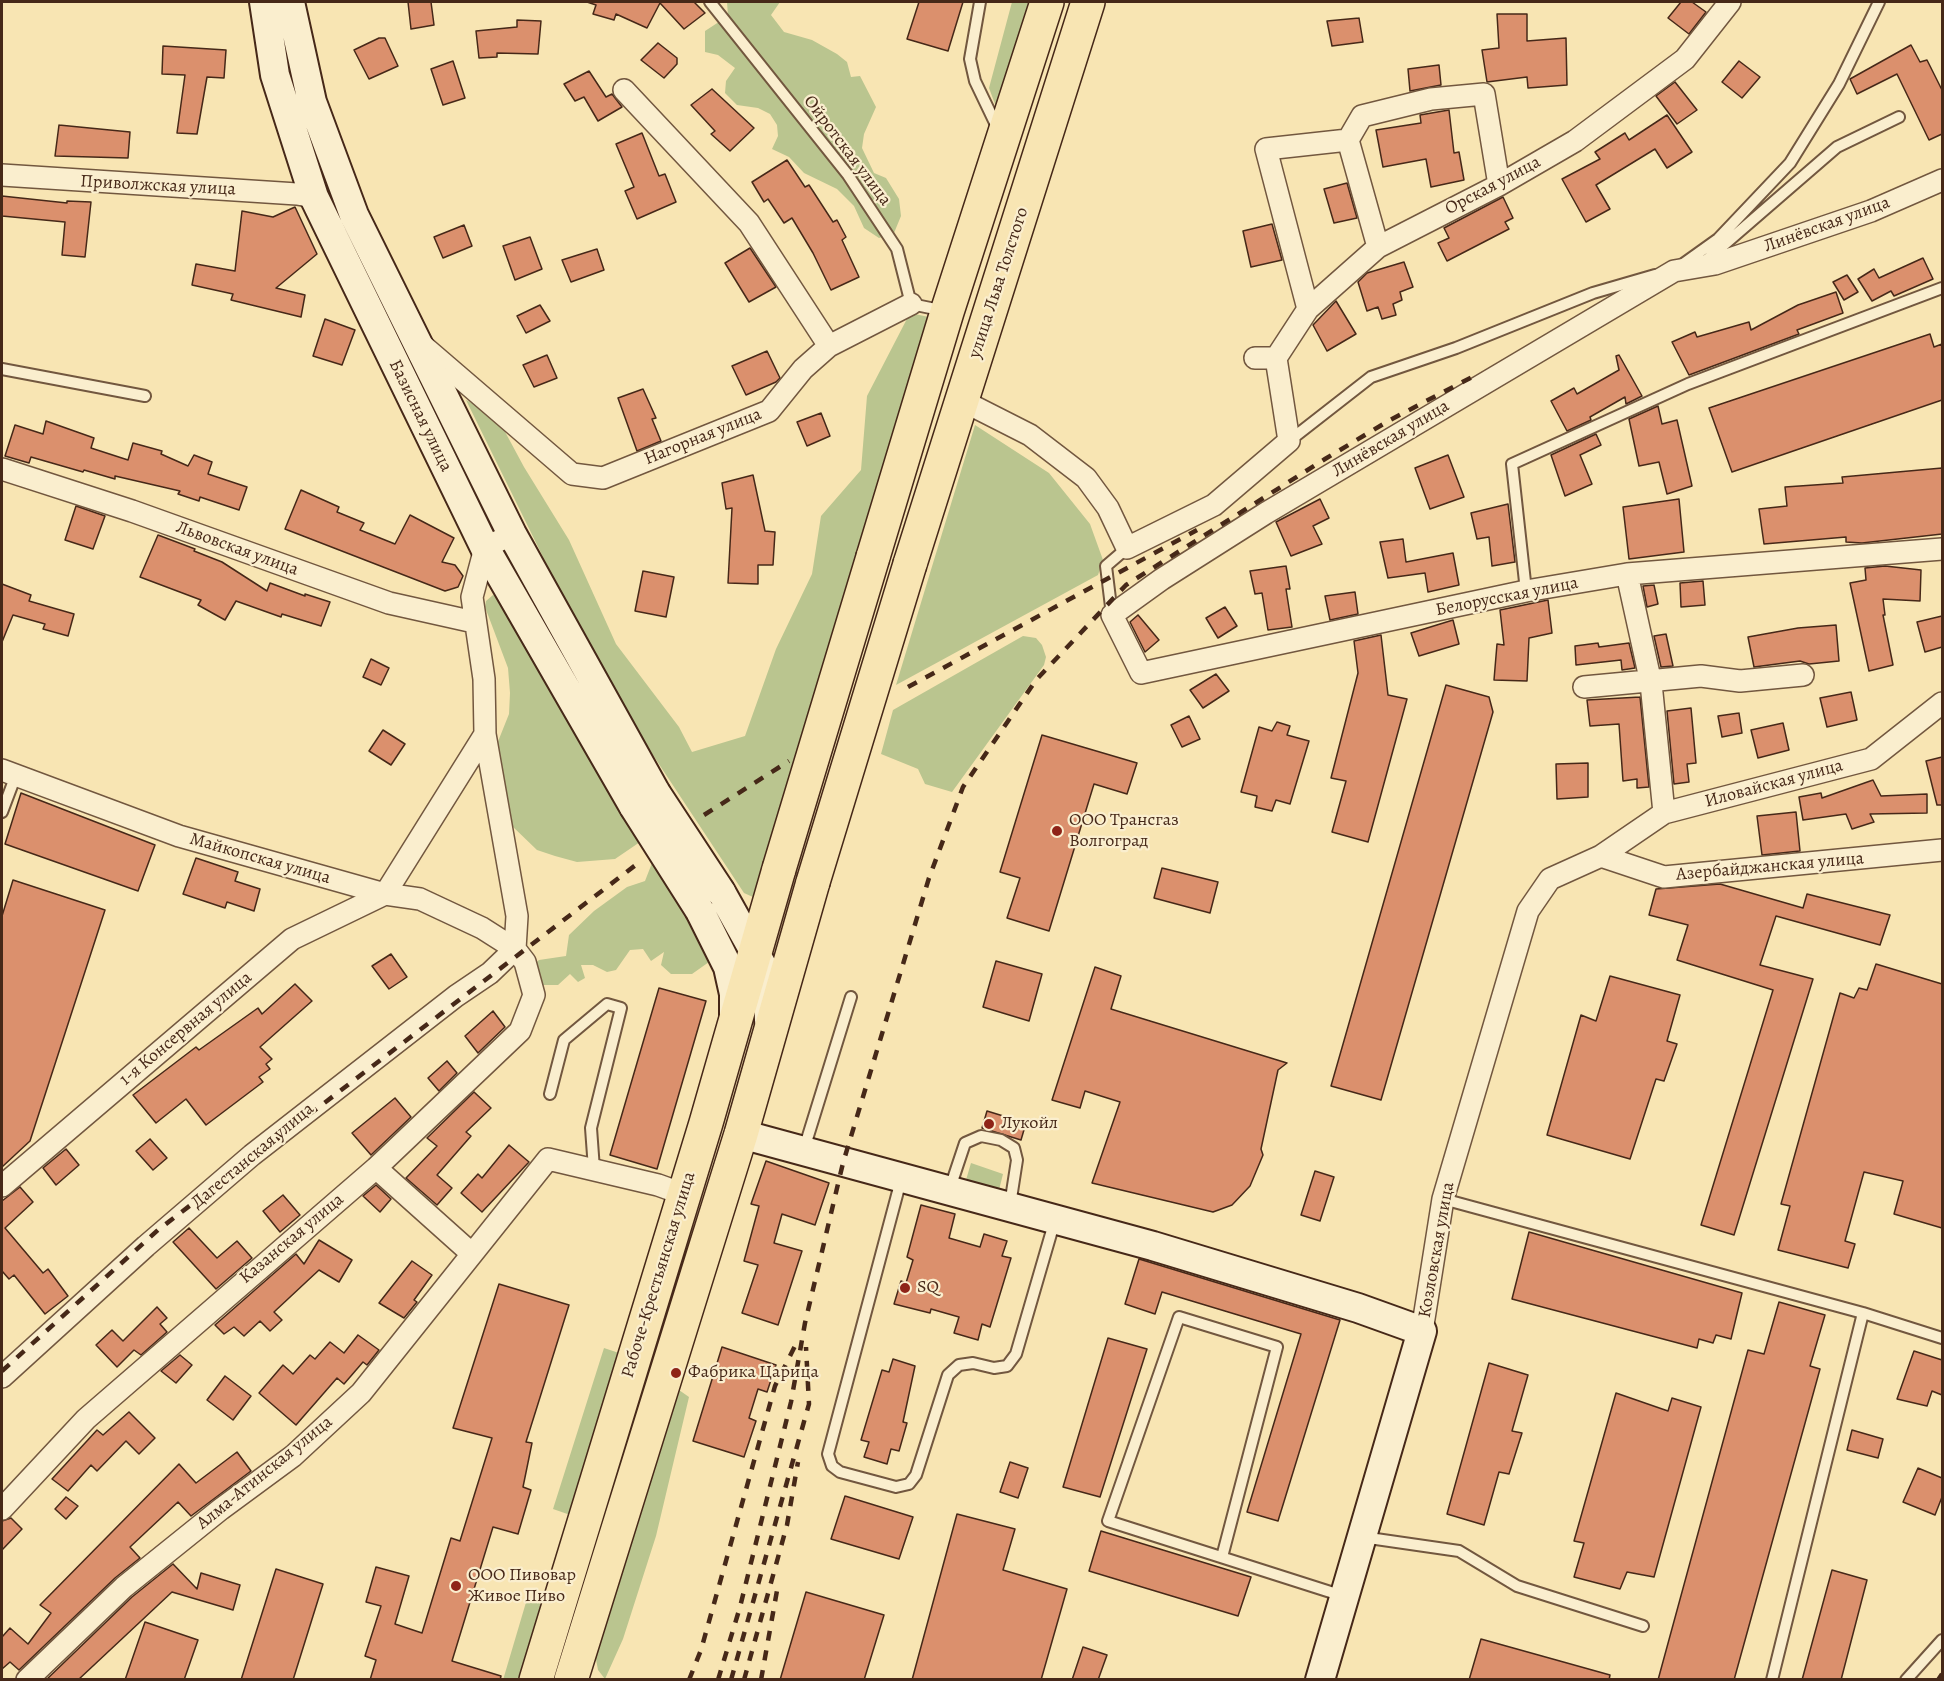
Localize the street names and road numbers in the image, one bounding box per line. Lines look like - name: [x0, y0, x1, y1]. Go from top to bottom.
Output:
- street label: Ойротская улица: [798, 91, 896, 211]
- street label: Орская улица: [1441, 152, 1545, 220]
- street label: Приволжская улица: [80, 171, 236, 201]
- street label: Линёвская улица: [1761, 192, 1893, 258]
- street label: улица Льва Толстого: [964, 205, 1034, 361]
- street label: Базисная улица: [384, 356, 456, 476]
- street label: Линёвская улица: [1329, 396, 1453, 482]
- street label: Нагорная улица: [641, 404, 765, 470]
- street label: Львовская улица: [173, 517, 301, 581]
- street label: Белорусская улица: [1434, 573, 1580, 621]
- street label: Иловайская улица: [1702, 755, 1846, 813]
- street label: Майкопская улица: [187, 829, 333, 889]
- street label: Азербайджанская улица: [1675, 848, 1865, 886]
- street label: 1-я Консервная улица: [115, 967, 257, 1091]
- street label: Дагестанская улица: [187, 1098, 319, 1214]
- street label: Рабоче-Крестьянская улица: [617, 1169, 701, 1381]
- street label: Козловская улица: [1414, 1180, 1460, 1320]
- street label: Казанская улица: [236, 1189, 348, 1289]
- street label: Алма-Атинская улица: [193, 1412, 337, 1534]

